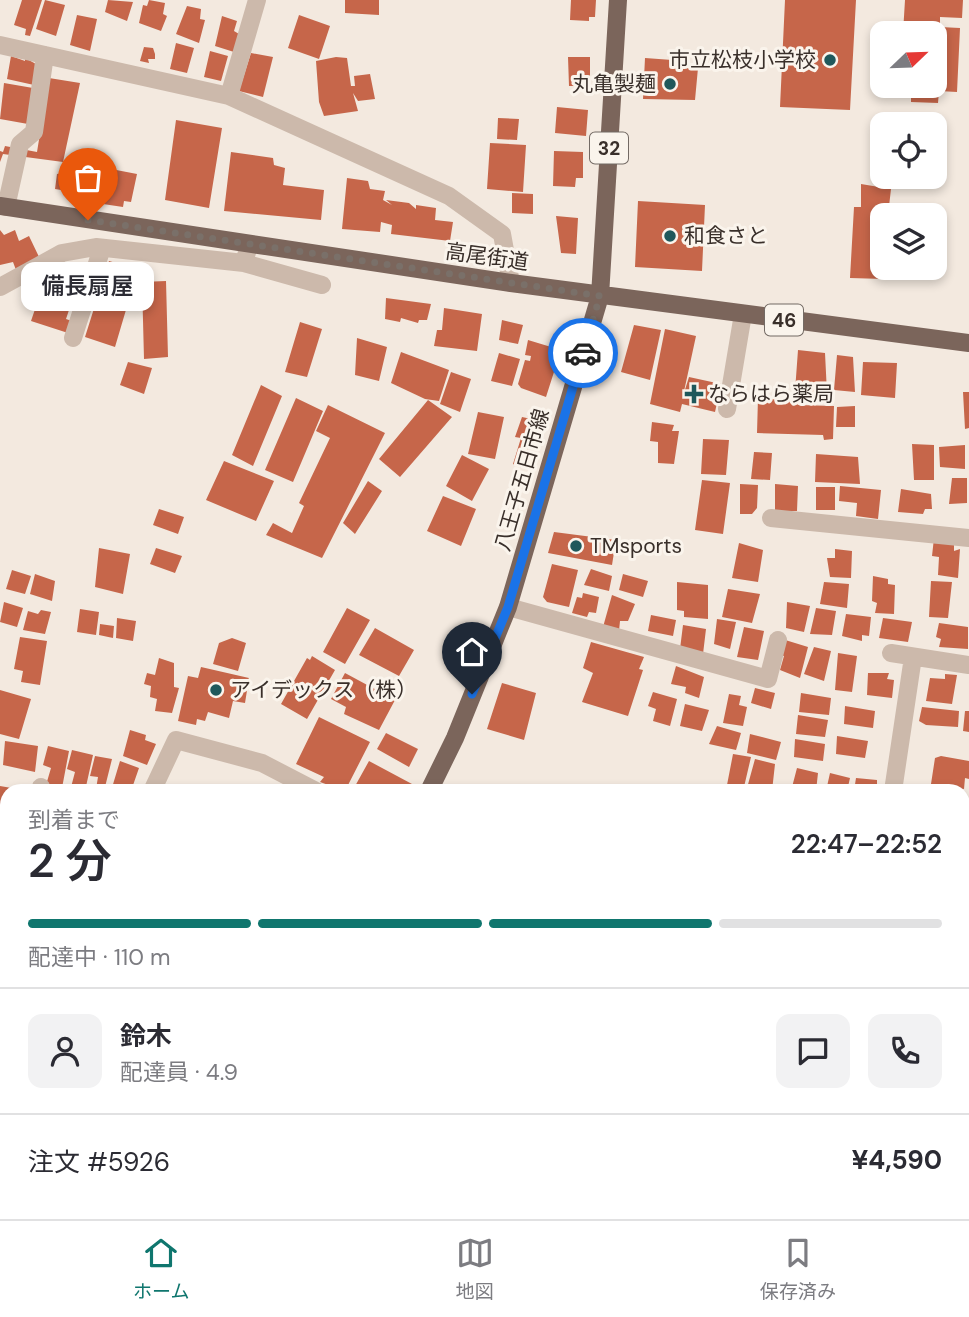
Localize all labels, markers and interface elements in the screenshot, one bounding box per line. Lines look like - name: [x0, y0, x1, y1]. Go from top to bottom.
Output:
- north arrow: [870, 21, 947, 98]
- map controls: [870, 21, 947, 280]
- place label: 市立松枝小学校: [669, 46, 816, 74]
- marker: 市立松枝小学校: [822, 52, 838, 68]
- place label: 丸亀製麺: [572, 70, 656, 98]
- marker: 丸亀製麺: [662, 76, 678, 92]
- button: locate: [870, 112, 947, 189]
- road number: 32: [590, 132, 628, 164]
- pin: [58, 148, 118, 220]
- icon: bag: [69, 159, 107, 197]
- button: layers: [870, 203, 947, 280]
- place label: 和食さと: [684, 222, 768, 250]
- marker: 和食さと: [662, 228, 678, 244]
- street label: 高尾街道: [443, 237, 531, 277]
- callout: 備長扇屋: [22, 262, 154, 311]
- text: 備長扇屋: [42, 271, 134, 301]
- road number: 46: [765, 304, 803, 336]
- courier: [548, 318, 618, 388]
- icon: car: [564, 334, 602, 372]
- place label: ならはら薬局: [708, 380, 834, 408]
- marker: ならはら薬局: [686, 386, 702, 402]
- street label: 八王子五日市線: [488, 405, 556, 555]
- place label: TMsports: [590, 532, 682, 560]
- marker: TMsports: [568, 538, 584, 554]
- pin: [442, 622, 502, 694]
- icon: home: [453, 633, 491, 671]
- place label: アイデックス（株）: [230, 676, 417, 704]
- marker: アイデックス（株）: [208, 682, 224, 698]
- text: 到着まで: [28, 805, 120, 835]
- text: 22:47–22:52: [791, 827, 942, 861]
- text: 2 分: [28, 831, 112, 891]
- text: 配達中 · 110 m: [28, 942, 171, 972]
- button: person: [28, 1014, 102, 1088]
- button: chat: [776, 1014, 850, 1088]
- button: phone: [868, 1014, 942, 1088]
- text: 鈴木: [120, 1019, 172, 1053]
- text: 配達員 · 4.9: [120, 1057, 238, 1087]
- text: ¥4,590: [851, 1143, 942, 1177]
- text: 注文 #5926: [28, 1145, 170, 1179]
- tab: ホーム: [133, 1234, 190, 1304]
- tab: 地図: [456, 1234, 494, 1304]
- tab: 保存済み: [760, 1234, 836, 1304]

